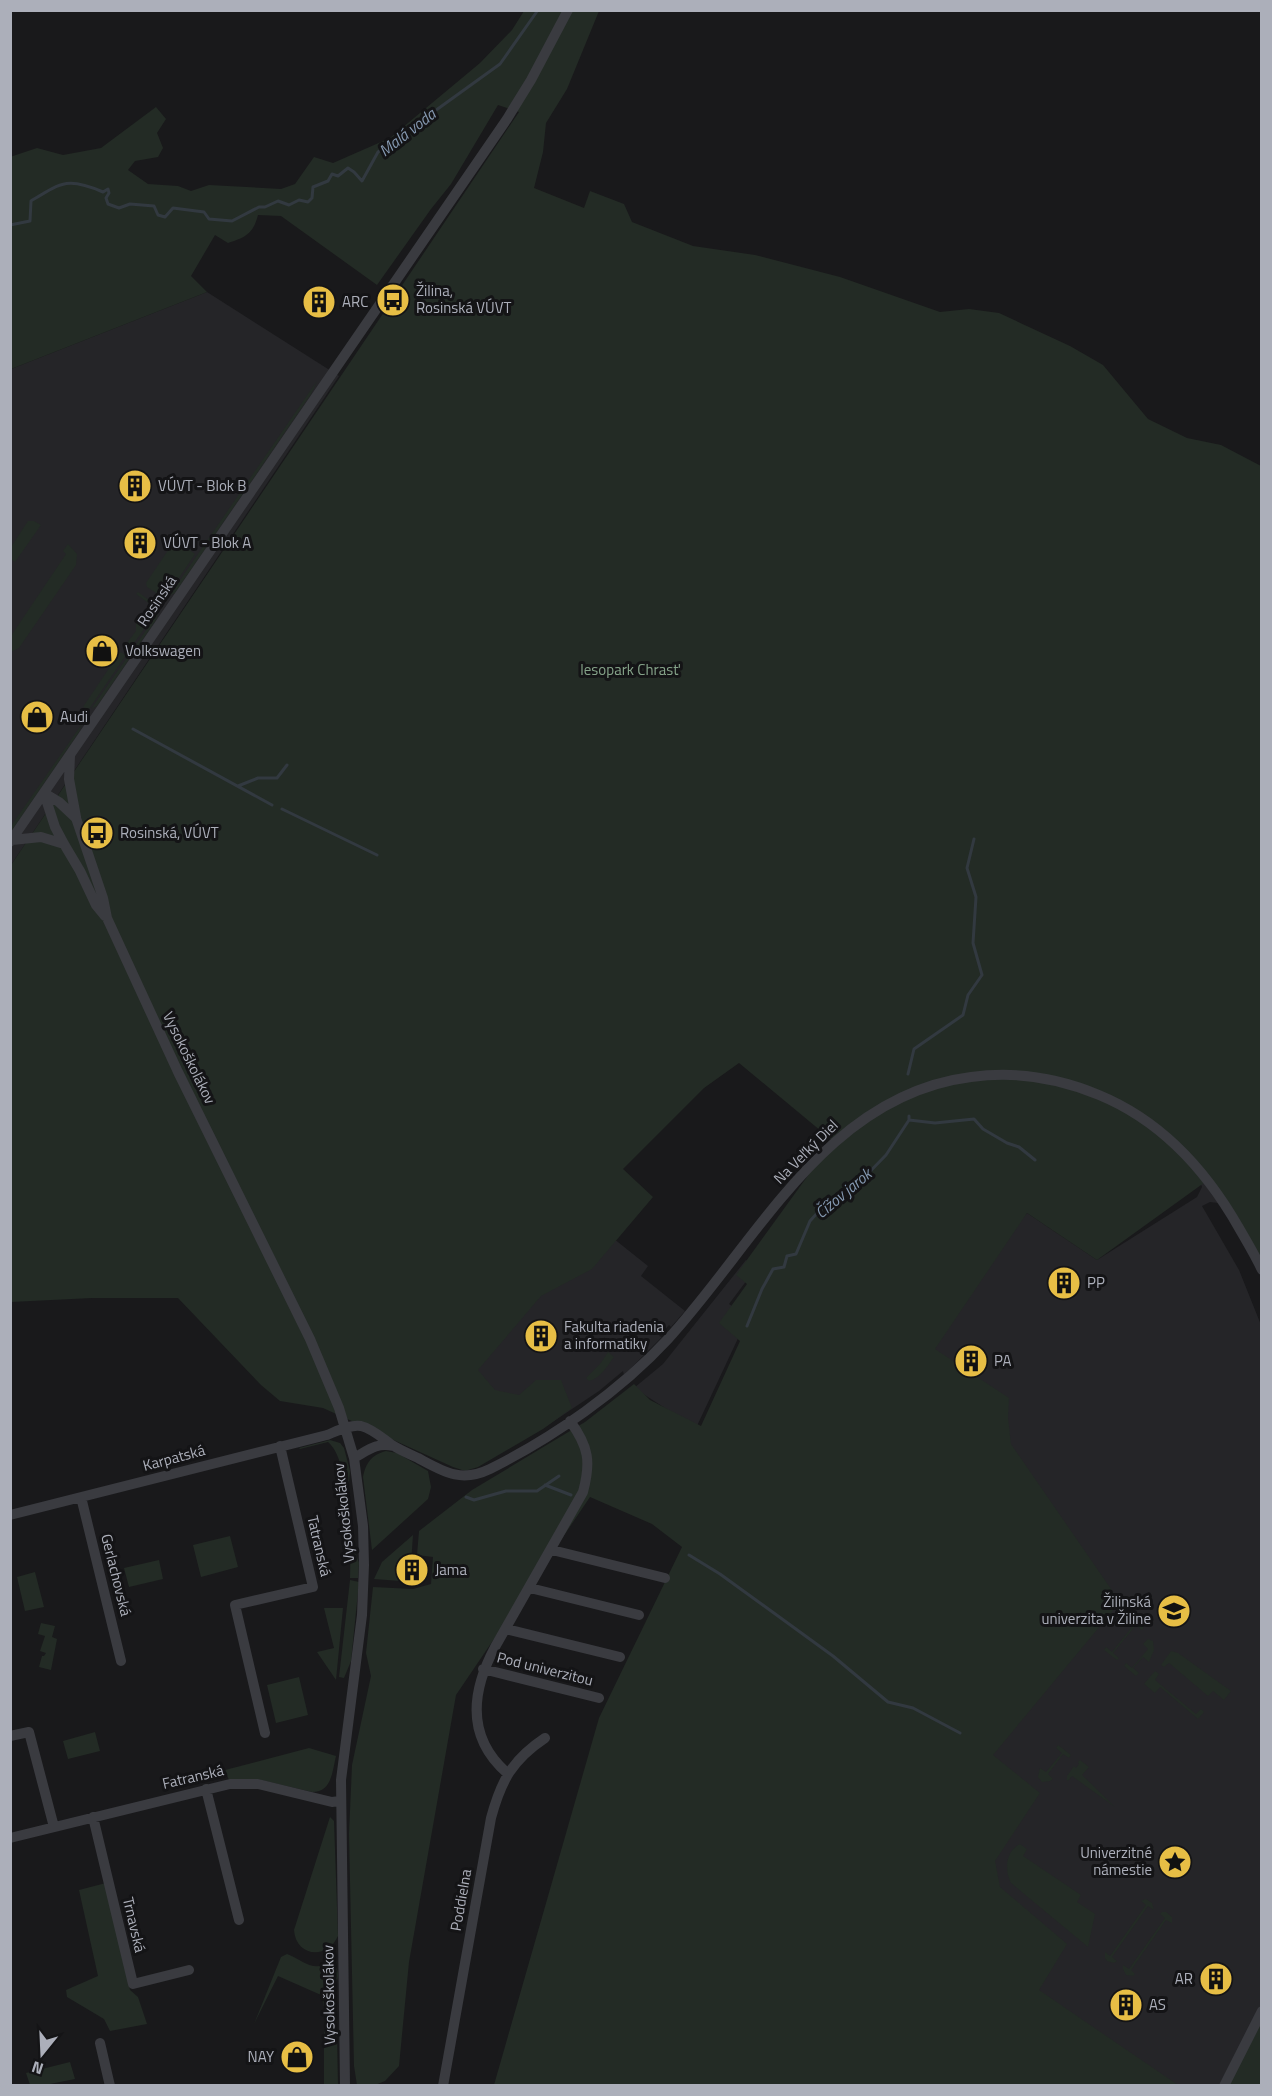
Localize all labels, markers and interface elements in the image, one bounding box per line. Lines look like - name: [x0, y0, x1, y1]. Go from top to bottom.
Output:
- water label: Malá voda: [373, 102, 441, 162]
- place label: Žilina, Rosinská VÚVT: [416, 279, 511, 319]
- bus stop icon: Žilina, Rosinská VÚVT: [375, 282, 411, 318]
- building icon: ARC: [301, 284, 337, 320]
- place label: ARC: [342, 290, 368, 313]
- building icon: VÚVT - Blok B: [117, 468, 153, 504]
- place label: VÚVT - Blok B: [158, 474, 247, 497]
- building icon: VÚVT - Blok A: [122, 525, 158, 561]
- place label: VÚVT - Blok A: [163, 531, 251, 554]
- street label: Rosinská: [131, 570, 182, 631]
- shop icon: Volkswagen: [84, 633, 120, 669]
- place label: Volkswagen: [125, 639, 201, 662]
- park label: lesopark Chrasť: [580, 658, 680, 681]
- shop icon: Audi: [19, 699, 55, 735]
- place label: Audi: [60, 705, 88, 728]
- bus stop icon: Rosinská, VÚVT: [79, 815, 115, 851]
- place label: Rosinská, VÚVT: [120, 821, 219, 844]
- street label: Vysokoškolákov: [157, 1008, 222, 1108]
- street label: Na Veľký Diel: [768, 1114, 843, 1189]
- water label: Čížov jarok: [809, 1161, 878, 1224]
- building icon: PP: [1046, 1265, 1082, 1301]
- place label: PP: [1087, 1271, 1105, 1294]
- place label: Fakulta riadenia a informatiky: [564, 1315, 664, 1355]
- building icon: Fakulta riadenia a informatiky: [523, 1318, 559, 1354]
- building icon: PA: [953, 1343, 989, 1379]
- place label: PA: [994, 1349, 1011, 1372]
- street label: Karpatská: [140, 1438, 208, 1477]
- street label: Vysokoškolákov: [327, 1462, 360, 1564]
- street label: Tatranská: [301, 1513, 338, 1579]
- street label: Gerlachovská: [95, 1531, 138, 1619]
- building icon: Jama: [394, 1552, 430, 1588]
- place label: Jama: [435, 1558, 467, 1581]
- place label: Žilinská univerzita v Žiline: [1041, 1590, 1151, 1630]
- school or university icon: Žilinská univerzita v Žiline: [1156, 1593, 1192, 1629]
- street label: Pod univerzitou: [495, 1645, 596, 1692]
- street label: Fatranská: [160, 1758, 226, 1795]
- place label: Univerzitné námestie: [1080, 1841, 1152, 1881]
- place icon: Univerzitné námestie: [1157, 1844, 1193, 1880]
- street label: Poddielna: [444, 1867, 477, 1933]
- street label: Trnavská: [117, 1895, 152, 1955]
- street label: Vysokoškolákov: [316, 1945, 341, 2045]
- building icon: AR: [1198, 1961, 1234, 1997]
- place label: AR: [1175, 1967, 1193, 1990]
- building icon: AS: [1108, 1987, 1144, 2023]
- place label: AS: [1149, 1993, 1166, 2016]
- north arrow: [12, 2024, 72, 2084]
- shop icon: NAY: [279, 2039, 315, 2075]
- place label: NAY: [248, 2045, 274, 2068]
- text: N: [28, 2055, 46, 2081]

